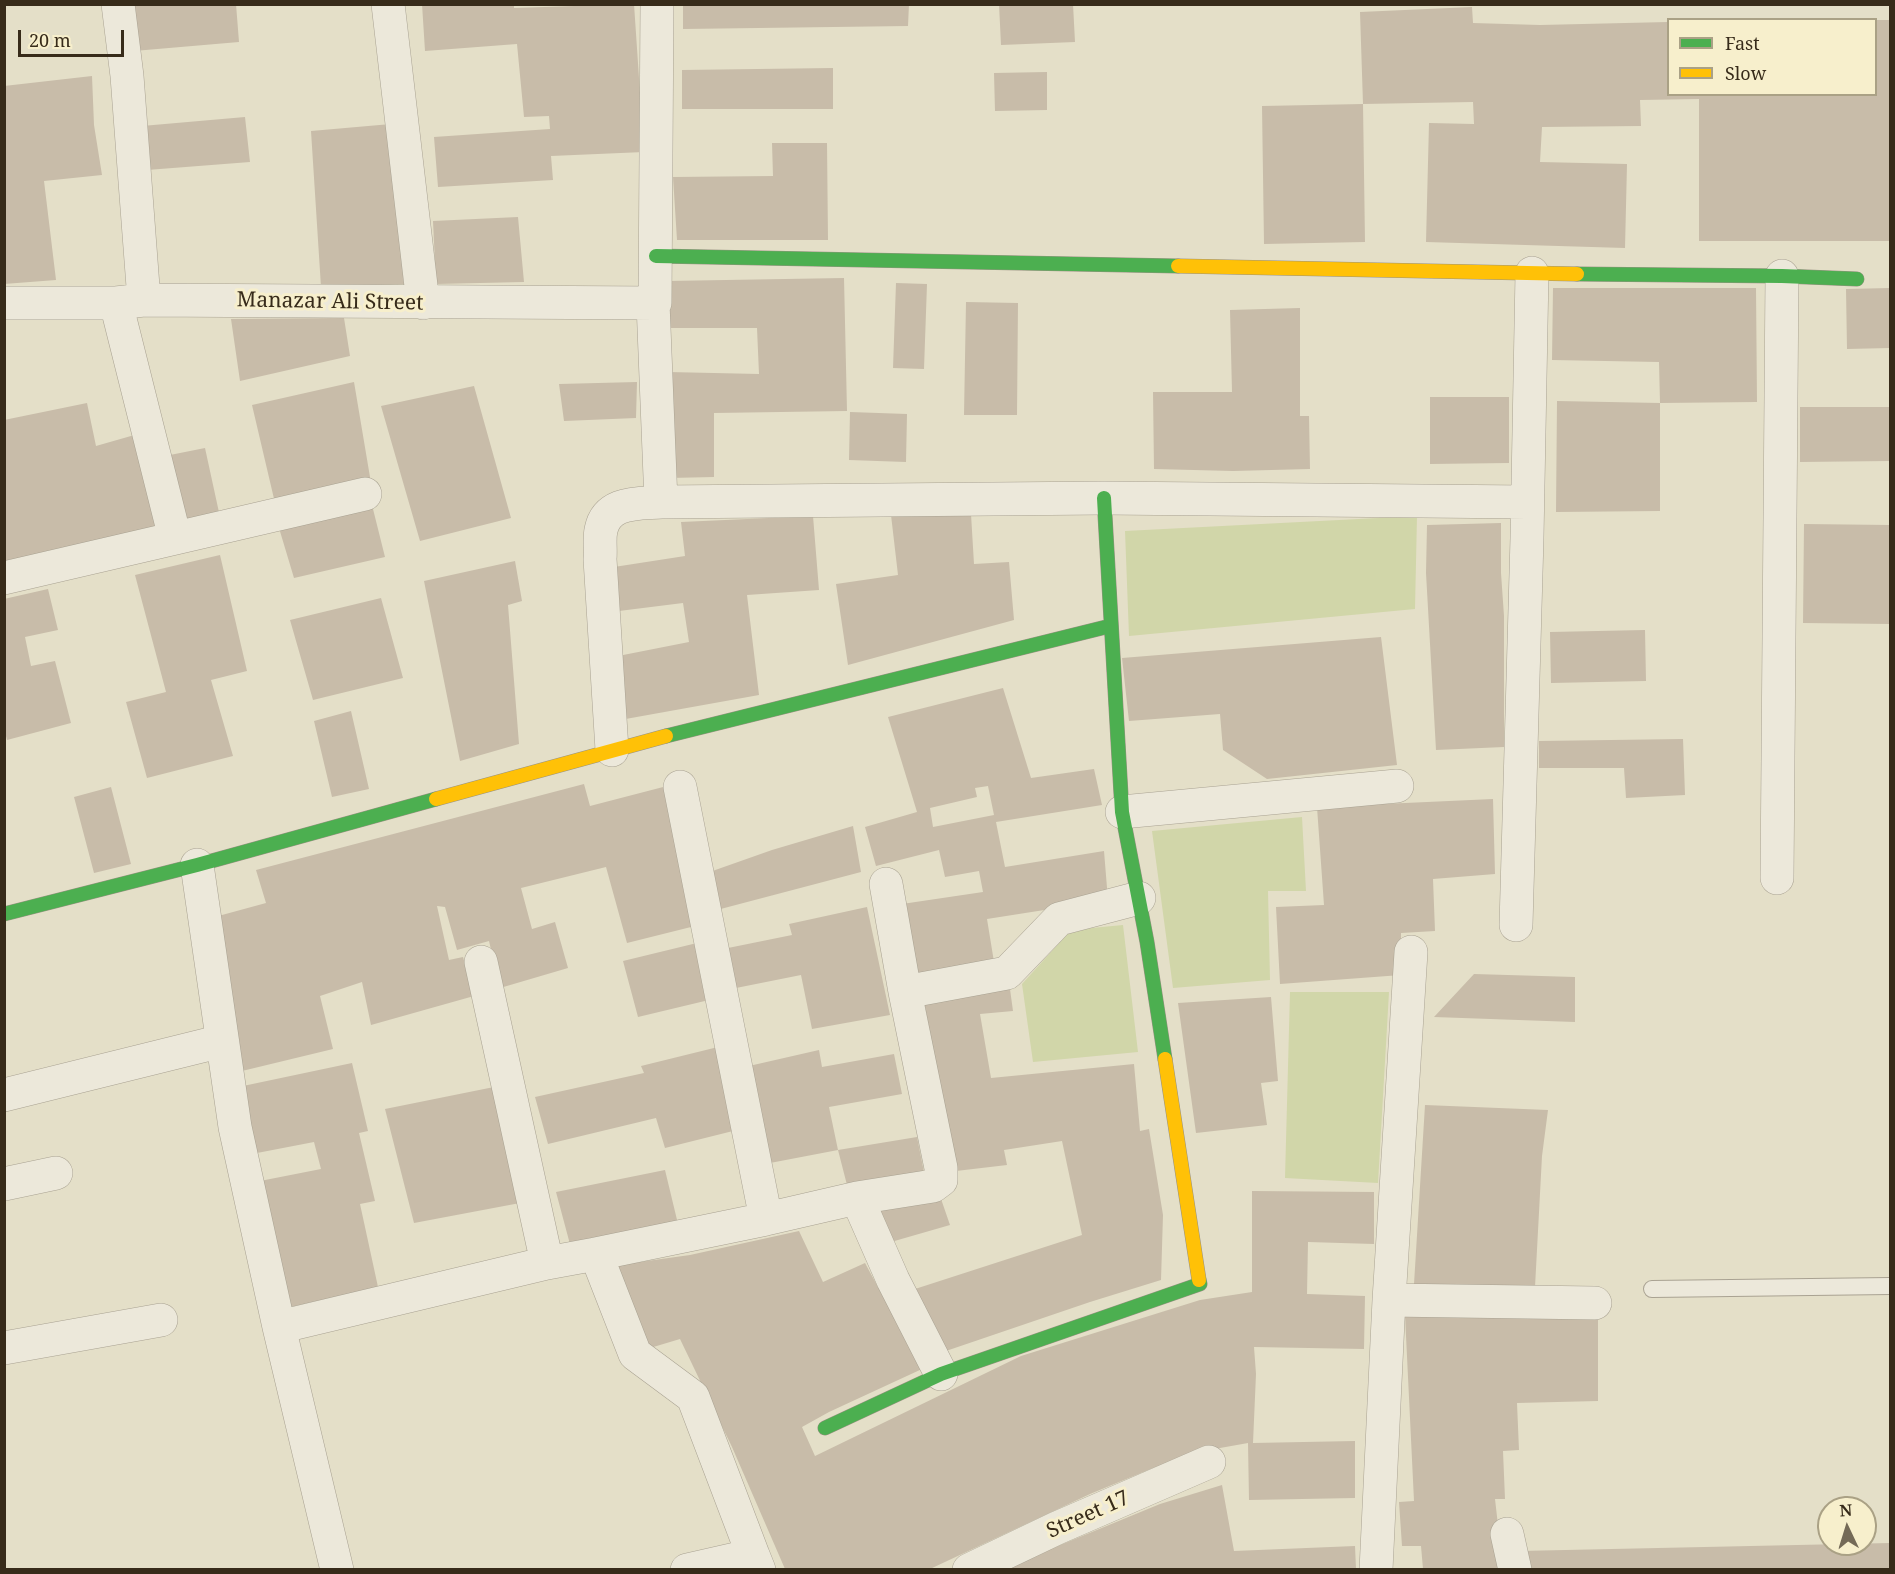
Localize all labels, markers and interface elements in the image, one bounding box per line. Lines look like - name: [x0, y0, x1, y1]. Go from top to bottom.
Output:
- scale bar: [21, 18, 128, 56]
- legend: [1667, 18, 1877, 96]
- text: 20 m: [29, 28, 71, 52]
- text: Fast: [1725, 31, 1760, 55]
- text: Slow: [1725, 61, 1766, 85]
- street label: Manazar Ali Street: [236, 288, 424, 316]
- street label: Street 17: [1043, 1486, 1133, 1544]
- north arrow: [1817, 1496, 1877, 1556]
- text: N: [1839, 1499, 1853, 1521]

